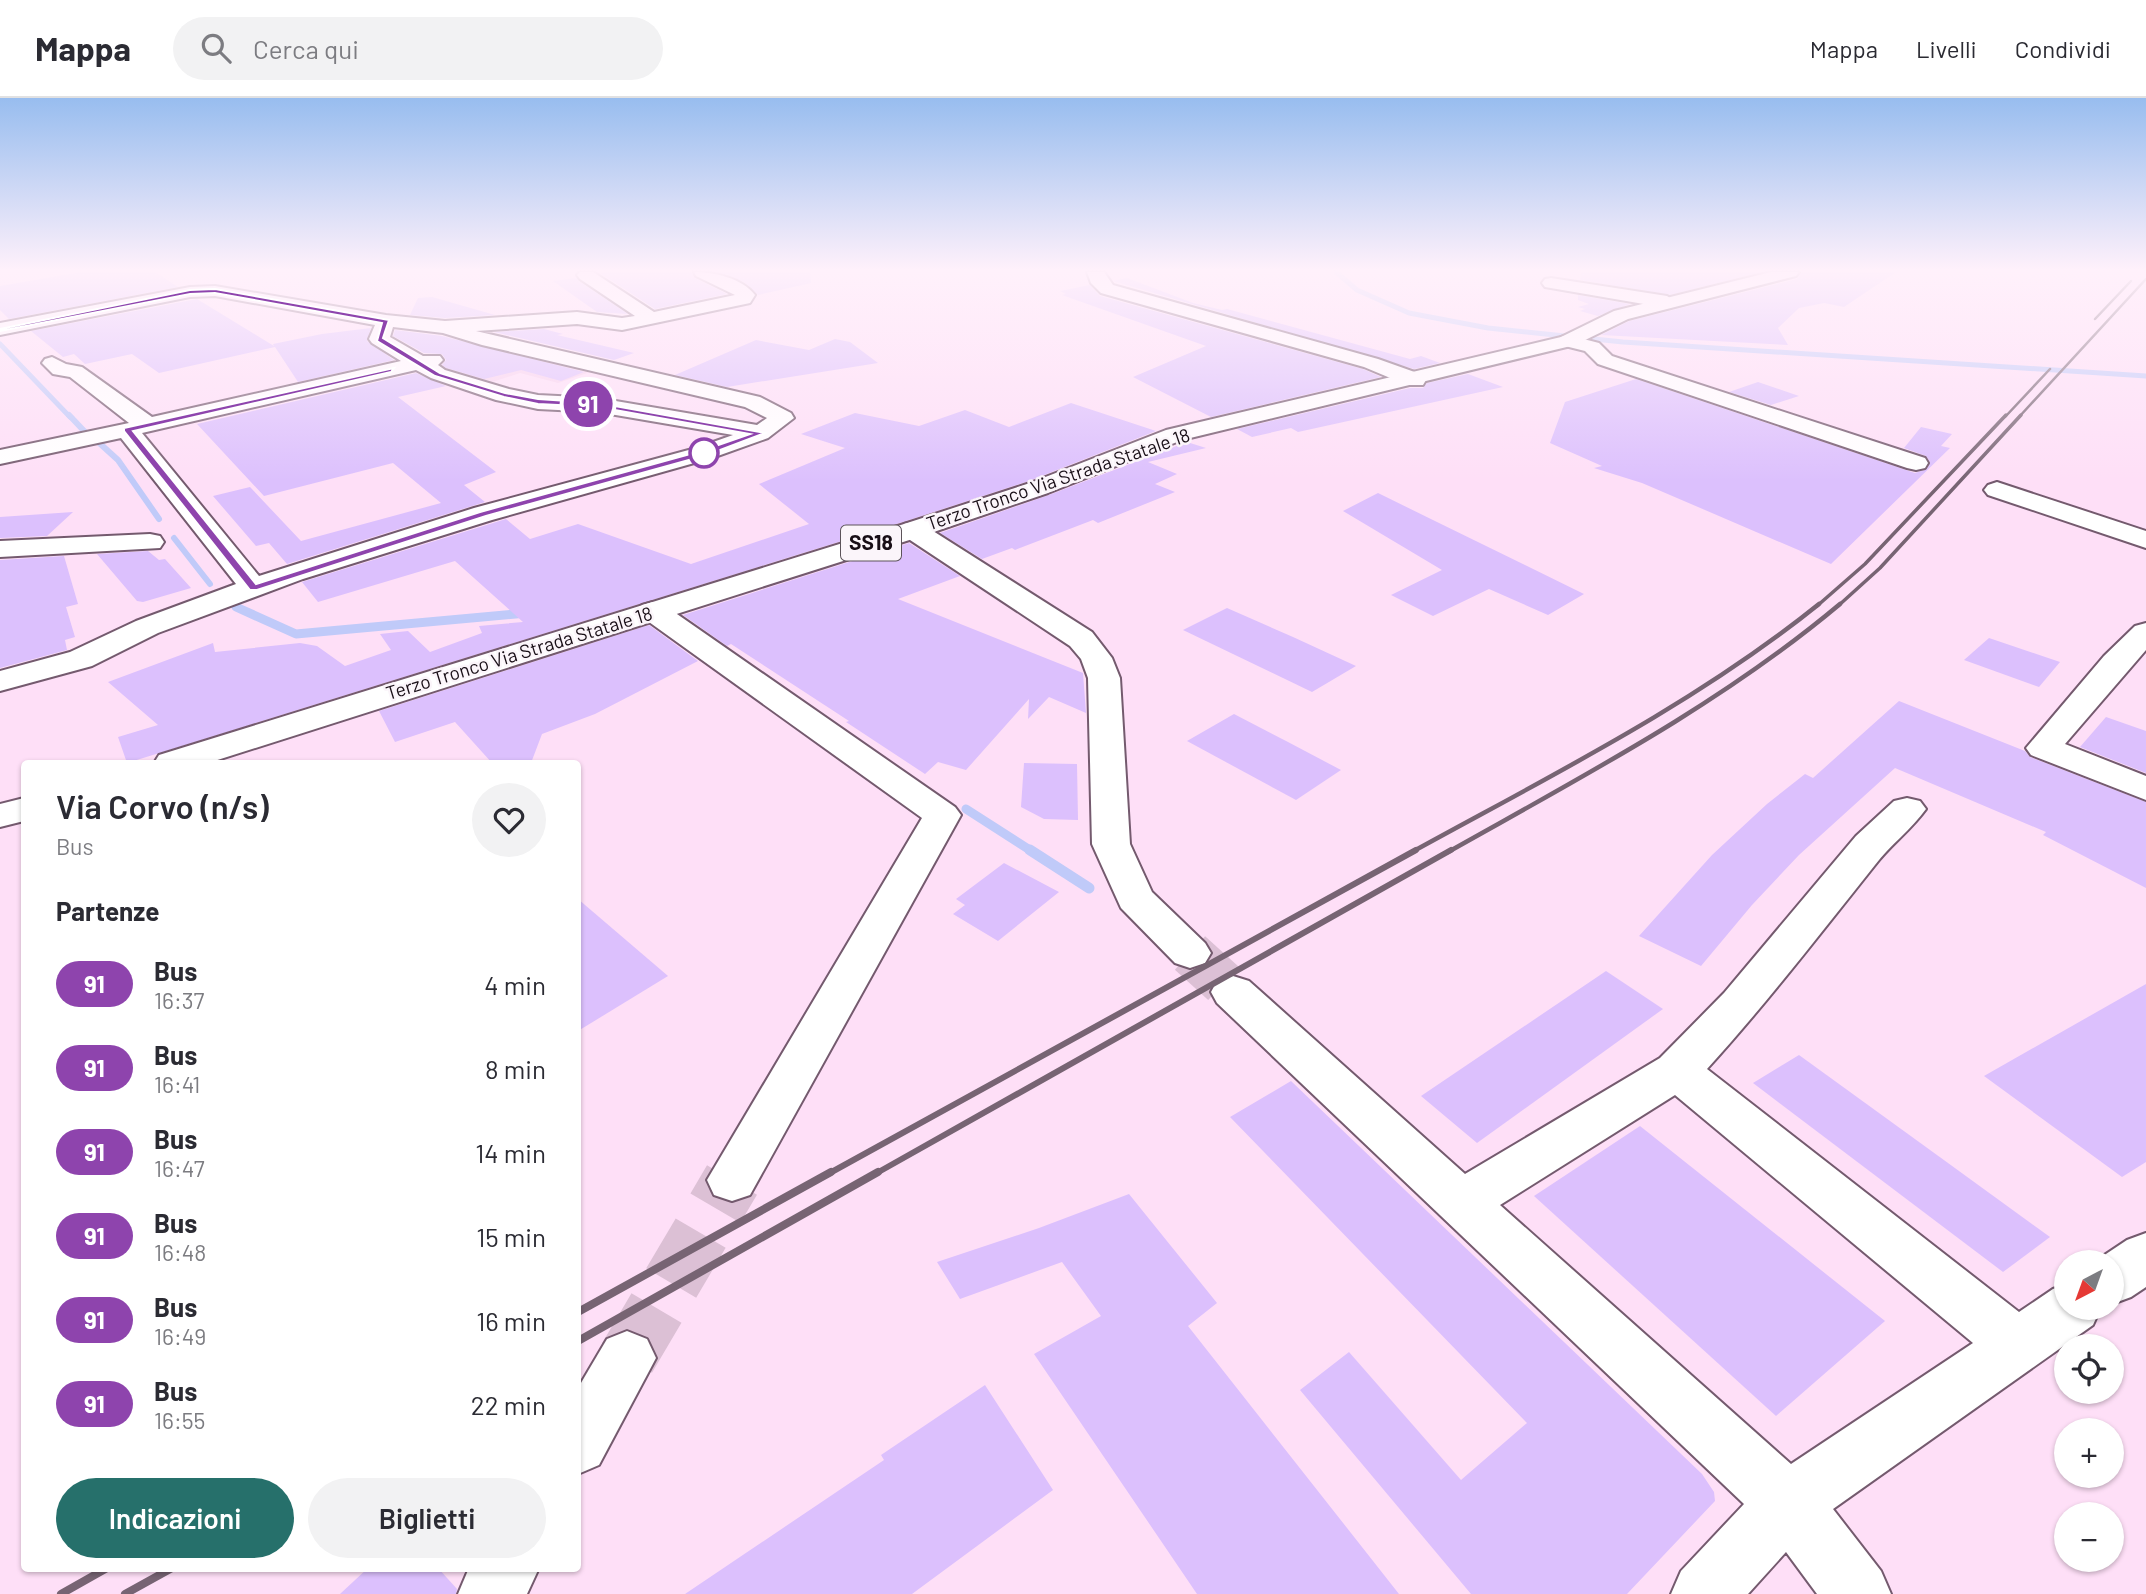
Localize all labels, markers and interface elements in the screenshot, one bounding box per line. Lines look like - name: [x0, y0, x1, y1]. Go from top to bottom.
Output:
- search box: [173, 17, 663, 80]
- text: Mappa: [35, 28, 131, 68]
- icon: search: [197, 29, 235, 67]
- text: Cerca qui: [253, 33, 359, 64]
- text: Mappa: [1810, 34, 1878, 63]
- text: Livelli: [1916, 34, 1977, 63]
- text: Condividi: [2015, 34, 2111, 63]
- line badge: 91: [556, 381, 620, 427]
- text: 91: [578, 389, 598, 418]
- street label: Terzo Tronco Via Strada Statale 18: [923, 422, 1193, 535]
- unlabelled marker: [689, 438, 719, 468]
- road number: SS18: [841, 526, 901, 560]
- street label: Terzo Tronco Via Strada Statale 18: [383, 601, 655, 704]
- button: heart: [472, 783, 546, 857]
- text: Via Corvo (n/s): [56, 786, 269, 826]
- text: Bus: [56, 832, 94, 860]
- text: Partenze: [56, 895, 159, 926]
- text: Bus: [154, 955, 197, 986]
- text: 91: [84, 969, 105, 998]
- text: 4 min: [484, 969, 546, 1000]
- text: 16:37: [154, 986, 204, 1014]
- text: Bus: [154, 1039, 197, 1070]
- text: 91: [84, 1053, 105, 1082]
- text: 8 min: [485, 1053, 546, 1084]
- text: 16:41: [154, 1070, 200, 1098]
- text: Bus: [154, 1123, 197, 1154]
- text: 91: [84, 1137, 105, 1166]
- text: 14 min: [475, 1137, 546, 1168]
- text: 16:47: [154, 1154, 205, 1182]
- text: Bus: [154, 1207, 197, 1238]
- text: 91: [84, 1221, 105, 1250]
- text: 15 min: [476, 1221, 546, 1252]
- text: 16:48: [154, 1238, 206, 1266]
- north arrow: [2054, 1250, 2124, 1320]
- map controls: [2054, 1250, 2124, 1572]
- text: Bus: [154, 1291, 197, 1322]
- text: 91: [84, 1305, 105, 1334]
- text: 16 min: [476, 1305, 546, 1336]
- text: 16:49: [154, 1322, 206, 1350]
- button: locate: [2054, 1334, 2124, 1404]
- text: Bus: [154, 1375, 197, 1406]
- text: 91: [84, 1389, 105, 1418]
- text: 22 min: [471, 1389, 546, 1420]
- text: 16:55: [154, 1406, 205, 1434]
- button: +: [2054, 1418, 2124, 1488]
- button: Indicazioni: [56, 1478, 294, 1558]
- button: Biglietti: [308, 1478, 546, 1558]
- button: −: [2054, 1502, 2124, 1572]

